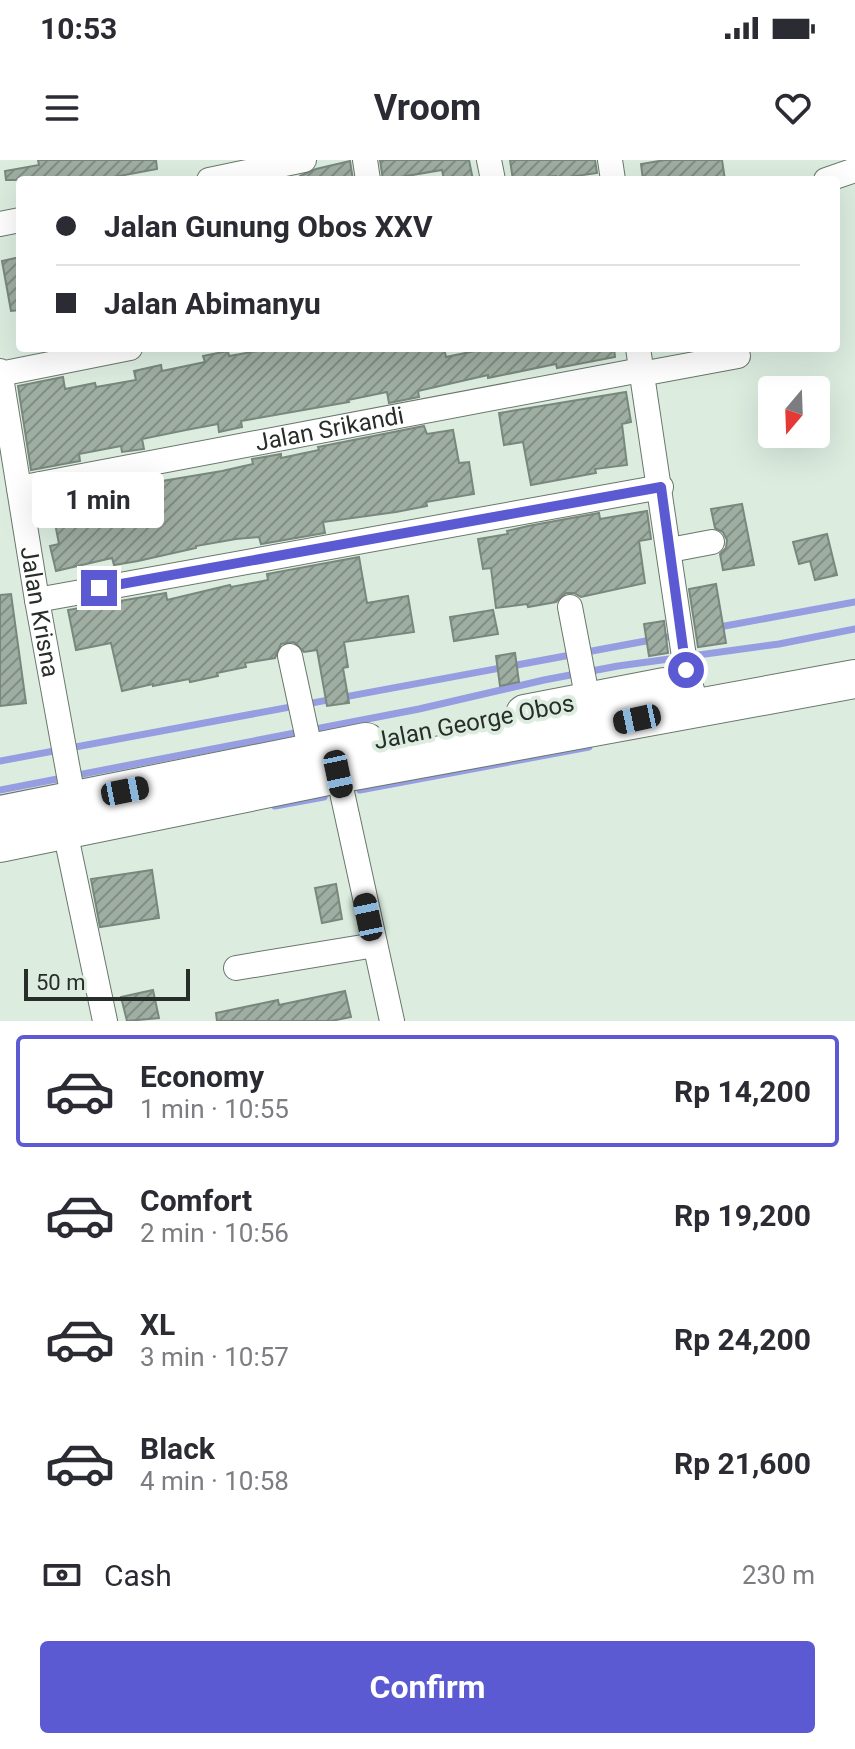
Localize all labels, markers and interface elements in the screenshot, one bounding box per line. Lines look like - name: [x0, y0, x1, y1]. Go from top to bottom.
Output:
- text: 10:53: [40, 11, 117, 46]
- icon: menu: [40, 86, 84, 130]
- icon: heart: [771, 86, 815, 130]
- text: Vroom: [374, 87, 481, 129]
- text: Jalan Gunung Obos XXV: [104, 209, 433, 244]
- text: Jalan Abimanyu: [104, 286, 321, 321]
- north arrow: [758, 376, 830, 448]
- map controls: [758, 376, 830, 448]
- street label: Jalan Srikandi: [253, 401, 406, 457]
- callout: 1 min: [33, 472, 165, 528]
- text: 1 min: [65, 485, 131, 515]
- street label: Jalan Krisna: [15, 544, 65, 679]
- route end: [81, 570, 117, 606]
- route start: [668, 652, 704, 688]
- street label: Jalan George Obos: [372, 689, 576, 755]
- car: [611, 702, 663, 736]
- car: [321, 748, 355, 800]
- car: [99, 775, 151, 807]
- car: [351, 891, 385, 943]
- scale bar: [24, 965, 190, 1001]
- text: 50 m: [36, 970, 85, 995]
- icon: car: [44, 1055, 116, 1127]
- text: Economy: [140, 1059, 264, 1094]
- text: Rp 14,200: [674, 1074, 811, 1109]
- text: 1 min · 10:55: [140, 1094, 289, 1124]
- icon: car: [44, 1179, 116, 1251]
- text: Comfort: [140, 1183, 252, 1218]
- text: Rp 19,200: [674, 1198, 811, 1233]
- text: 2 min · 10:56: [140, 1218, 289, 1248]
- icon: car: [44, 1303, 116, 1375]
- text: XL: [140, 1307, 175, 1342]
- text: Rp 24,200: [674, 1322, 811, 1357]
- text: 3 min · 10:57: [140, 1342, 289, 1372]
- icon: car: [44, 1427, 116, 1499]
- text: Black: [140, 1431, 215, 1466]
- text: Rp 21,600: [674, 1446, 811, 1481]
- text: 4 min · 10:58: [140, 1466, 289, 1496]
- icon: cash: [40, 1553, 84, 1597]
- text: Cash: [104, 1558, 172, 1593]
- text: 230 m: [742, 1560, 815, 1590]
- button: Confirm: [40, 1641, 815, 1733]

